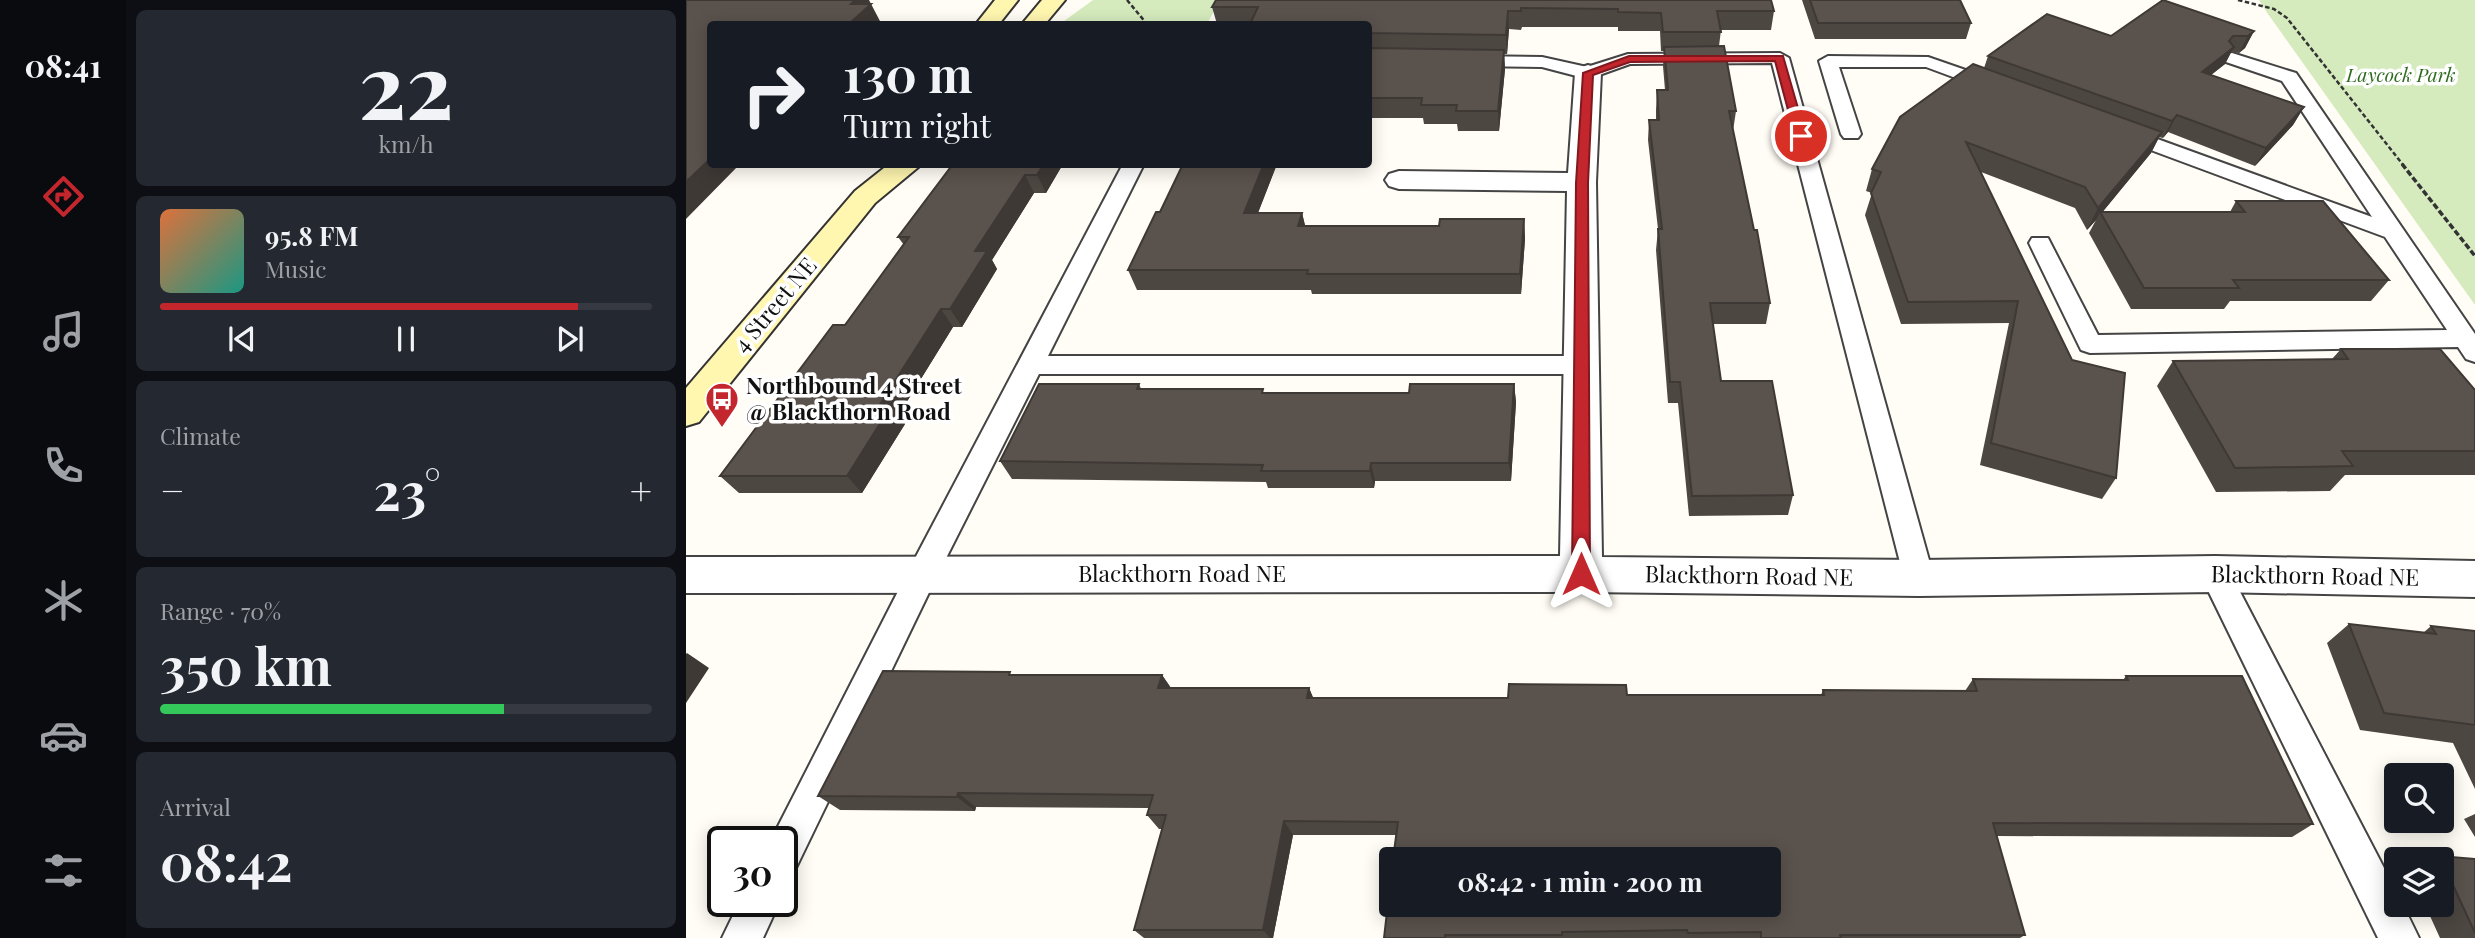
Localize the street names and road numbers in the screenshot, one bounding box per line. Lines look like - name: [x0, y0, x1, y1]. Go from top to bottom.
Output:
- street label: 4 Street NE: [725, 250, 823, 358]
- street label: Blackthorn Road NE: [1078, 557, 1286, 588]
- street label: Blackthorn Road NE: [1645, 557, 1853, 592]
- street label: Blackthorn Road NE: [2211, 557, 2419, 592]

